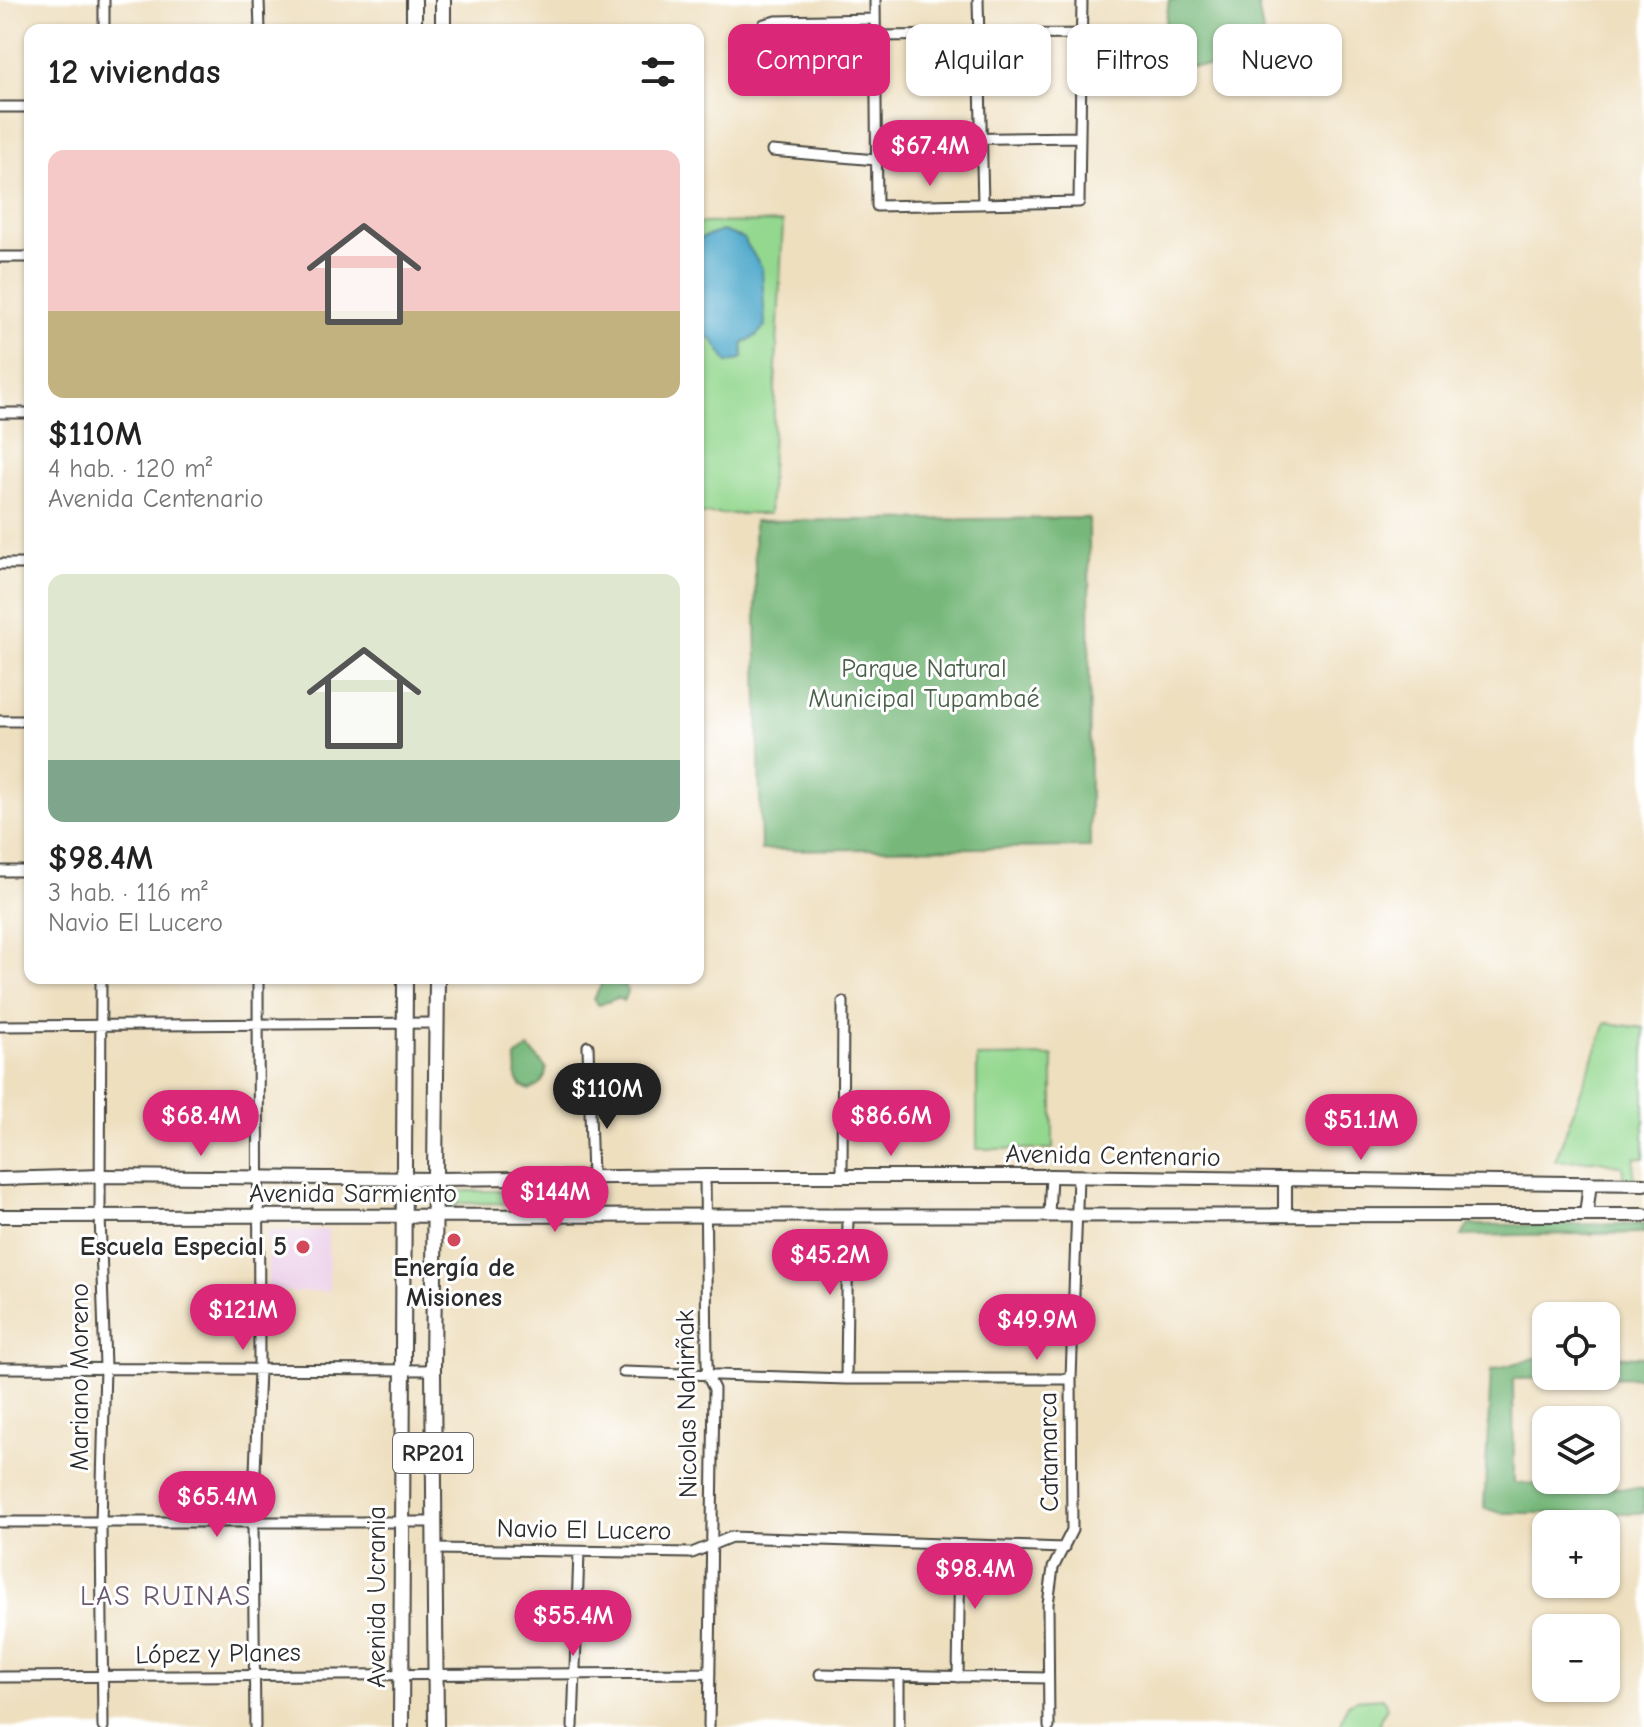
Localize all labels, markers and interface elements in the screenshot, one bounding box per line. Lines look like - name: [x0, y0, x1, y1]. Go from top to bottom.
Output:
- chip: Comprar: [728, 24, 890, 96]
- chip: Alquilar: [906, 24, 1051, 96]
- chip: Filtros: [1067, 24, 1197, 96]
- chip: Nuevo: [1213, 24, 1342, 96]
- icon: filters: [636, 50, 680, 94]
- text: 12 viviendas: [48, 52, 220, 92]
- pin: $67.4M: [865, 120, 995, 188]
- text: $67.4M: [891, 131, 969, 161]
- icon: home: [292, 202, 436, 346]
- text: $110M: [48, 414, 142, 454]
- text: 4 hab. · 120 m²: [48, 454, 212, 484]
- text: Avenida Centenario: [48, 484, 264, 514]
- icon: home: [292, 626, 436, 770]
- park label: Parque Natural Municipal Tupambaé: [808, 654, 1040, 714]
- text: $98.4M: [48, 838, 153, 878]
- text: 3 hab. · 116 m²: [48, 878, 208, 908]
- text: Navio El Lucero: [48, 908, 223, 938]
- pin: $110M: [551, 1063, 663, 1131]
- text: $110M: [571, 1074, 643, 1104]
- pin: $68.4M: [136, 1090, 266, 1158]
- pin: $86.6M: [826, 1090, 956, 1158]
- pin: $51.1M: [1296, 1094, 1426, 1162]
- text: $68.4M: [161, 1101, 241, 1131]
- text: $86.6M: [850, 1101, 932, 1131]
- text: $51.1M: [1323, 1105, 1399, 1135]
- street label: Avenida Centenario: [1005, 1139, 1221, 1173]
- pin: $144M: [499, 1166, 611, 1234]
- text: $144M: [520, 1177, 590, 1207]
- street label: Avenida Sarmiento: [249, 1179, 457, 1209]
- pin: $45.2M: [765, 1229, 895, 1297]
- marker: Energía de Misiones: [445, 1231, 463, 1249]
- place label: Escuela Especial 5: [80, 1232, 287, 1262]
- marker: Escuela Especial 5: [294, 1238, 312, 1256]
- text: $45.2M: [790, 1240, 870, 1270]
- place label: Energía de Misiones: [393, 1253, 515, 1313]
- street label: Mariano Moreno: [65, 1283, 95, 1471]
- pin: $121M: [187, 1284, 299, 1352]
- pin: $49.9M: [972, 1294, 1102, 1362]
- text: $121M: [208, 1295, 278, 1325]
- map controls: [1532, 1302, 1620, 1702]
- button: locate: [1532, 1302, 1620, 1390]
- text: $49.9M: [997, 1305, 1077, 1335]
- street label: Nicolas Nahirñak: [670, 1309, 704, 1499]
- street label: Catamarca: [1033, 1392, 1065, 1512]
- button: layers: [1532, 1406, 1620, 1494]
- road number: RP201: [393, 1433, 473, 1473]
- pin: $65.4M: [152, 1471, 282, 1539]
- text: $65.4M: [177, 1482, 257, 1512]
- street label: Avenida Ucrania: [362, 1506, 392, 1688]
- button: +: [1532, 1510, 1620, 1598]
- street label: Navio El Lucero: [496, 1513, 672, 1547]
- pin: $98.4M: [910, 1543, 1040, 1611]
- text: $98.4M: [935, 1554, 1015, 1584]
- district label: LAS RUINAS: [80, 1580, 252, 1612]
- pin: $55.4M: [508, 1590, 638, 1658]
- text: $55.4M: [532, 1601, 614, 1631]
- button: −: [1532, 1614, 1620, 1702]
- street label: López y Planes: [135, 1638, 301, 1670]

